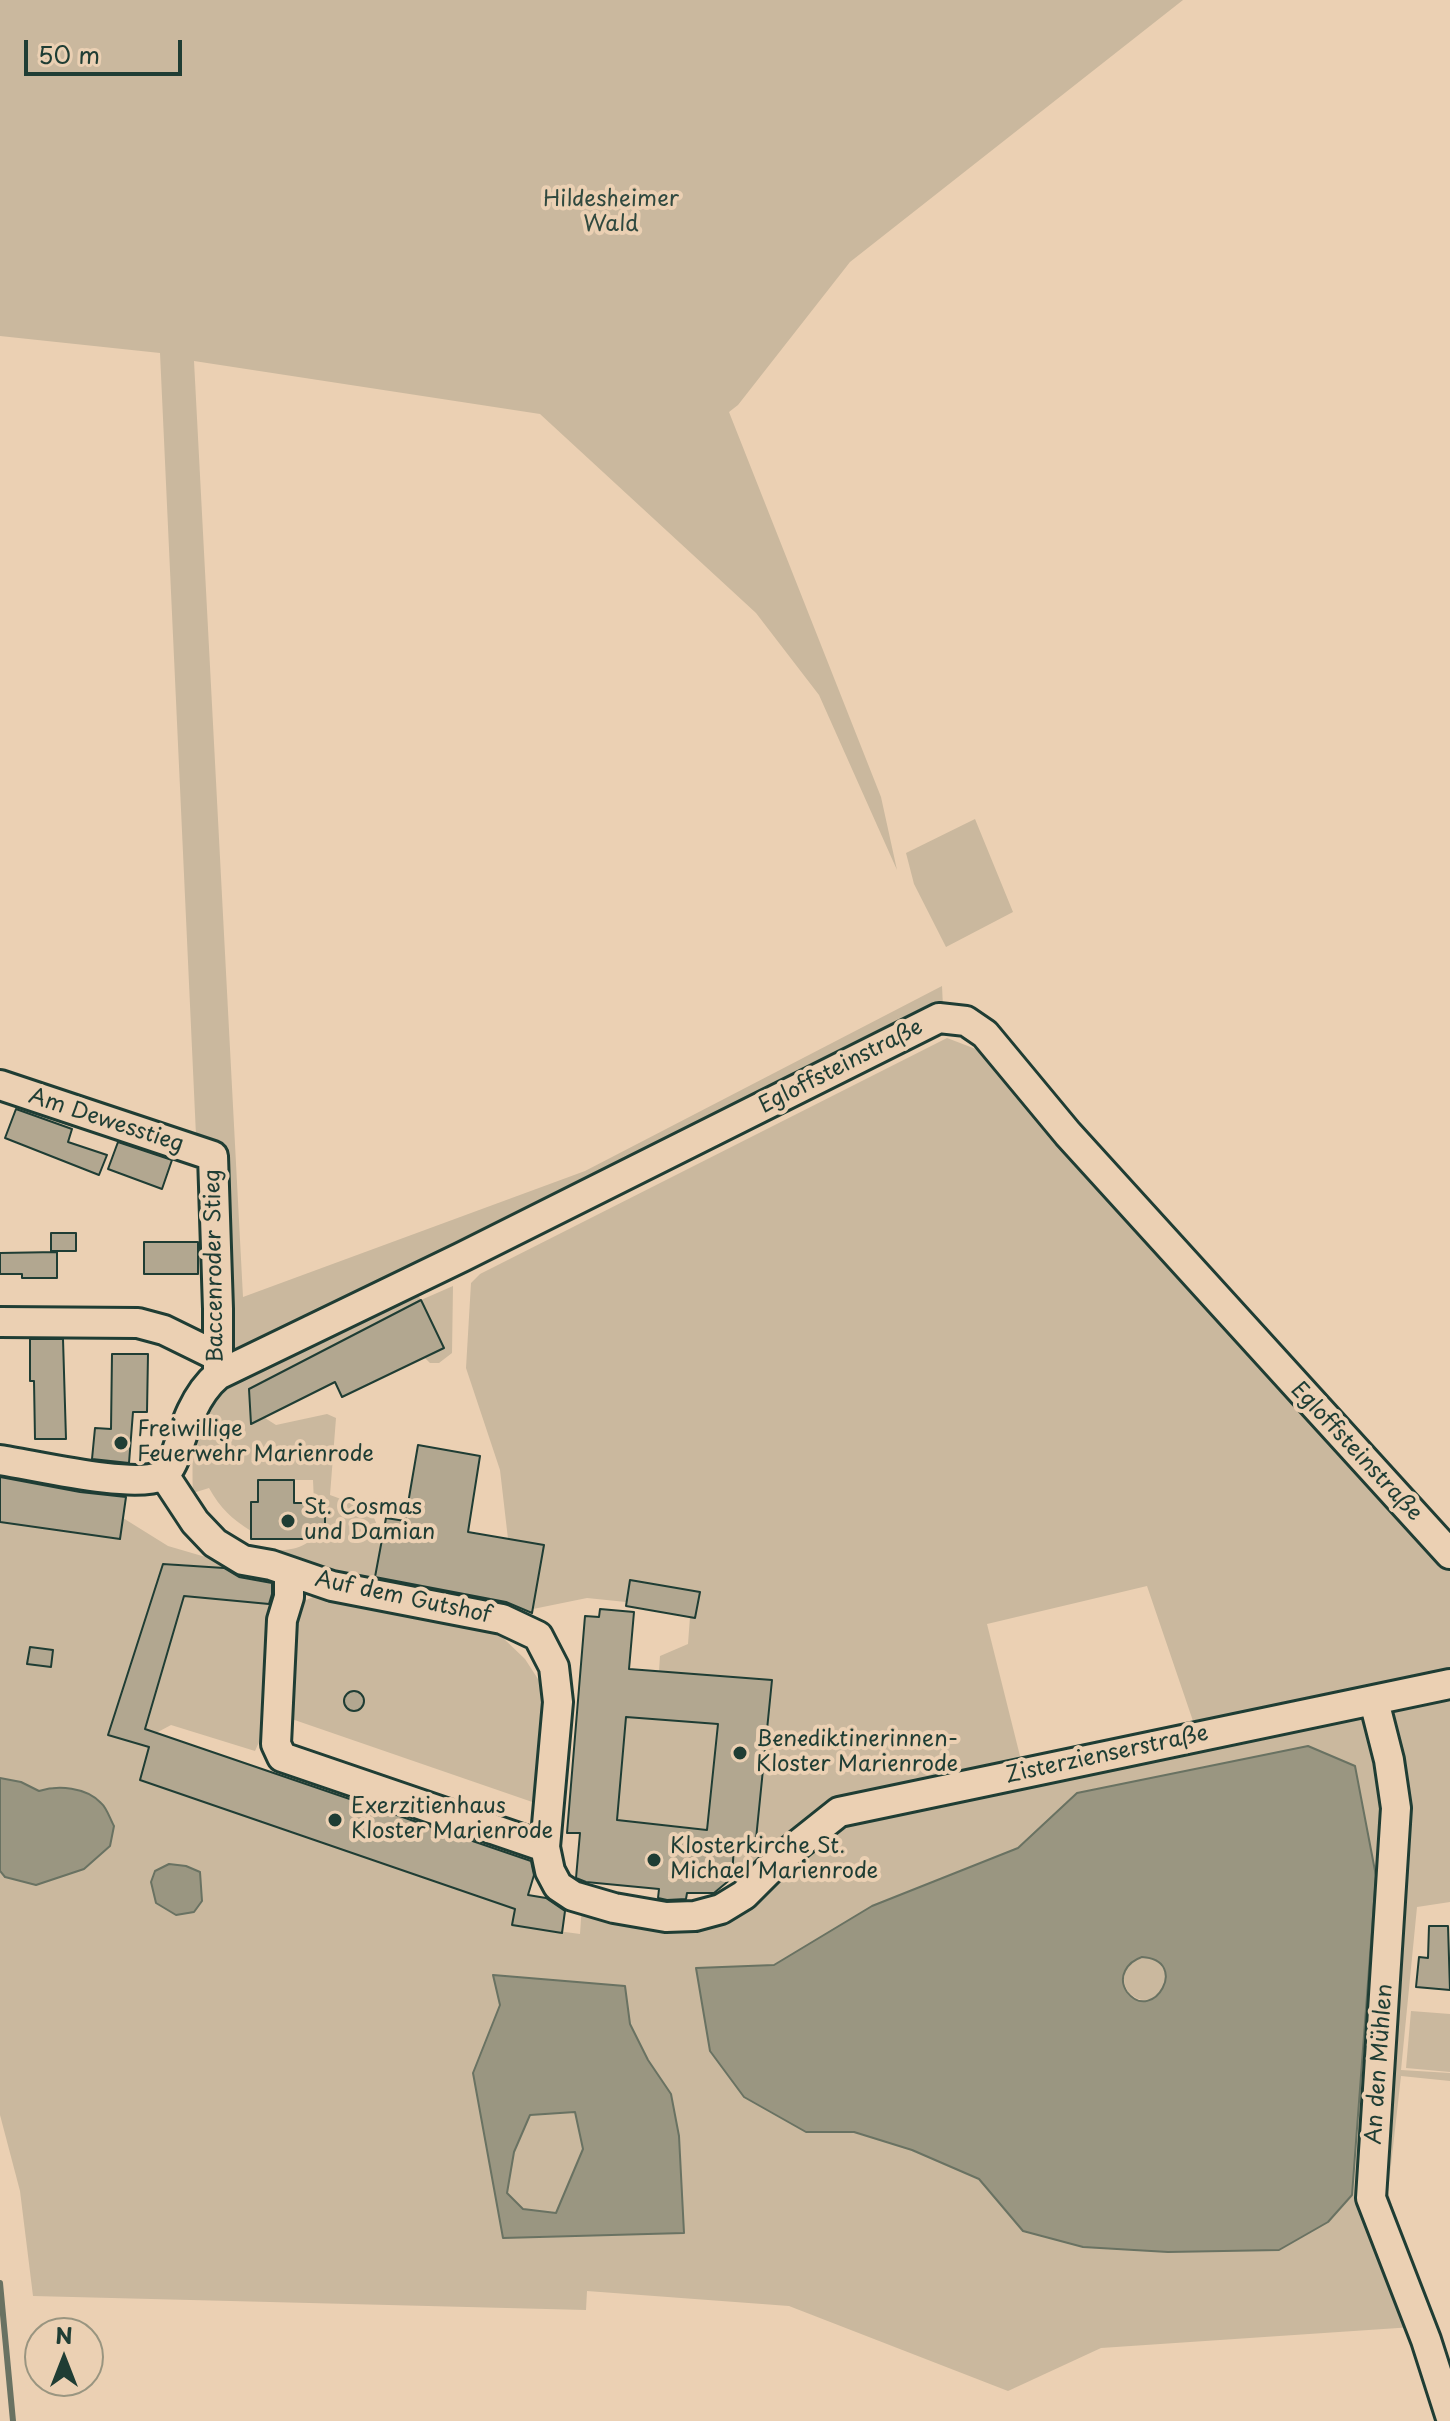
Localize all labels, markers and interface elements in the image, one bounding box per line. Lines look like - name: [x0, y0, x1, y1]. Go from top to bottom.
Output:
- scale bar: [28, 24, 186, 74]
- text: 50 m: [38, 36, 100, 72]
- park label: Hildesheimer Wald: [543, 187, 679, 238]
- street label: Egloffsteinstraße: [755, 1014, 927, 1120]
- street label: Am Dewesstieg: [25, 1084, 187, 1158]
- street label: Baccenroder Stieg: [200, 1169, 230, 1363]
- street label: Egloffsteinstraße: [1285, 1377, 1427, 1527]
- place label: Freiwillige Feuerwehr Marienrode: [137, 1417, 374, 1468]
- marker: Freiwillige Feuerwehr Marienrode: [112, 1434, 130, 1452]
- place label: St. Cosmas und Damian: [304, 1495, 435, 1546]
- marker: St. Cosmas und Damian: [279, 1512, 297, 1530]
- street label: Auf dem Gutshof: [312, 1566, 494, 1630]
- street label: Zisterzienserstraße: [1003, 1721, 1211, 1789]
- place label: Benediktinerinnen- Kloster Marienrode: [756, 1727, 958, 1778]
- marker: Benediktinerinnen- Kloster Marienrode: [731, 1744, 749, 1762]
- place label: Exerzitienhaus Kloster Marienrode: [351, 1794, 553, 1846]
- marker: Exerzitienhaus Kloster Marienrode: [326, 1811, 344, 1829]
- place label: Klosterkirche St. Michael Marienrode: [670, 1834, 878, 1886]
- marker: Klosterkirche St. Michael Marienrode: [645, 1851, 663, 1869]
- street label: An den Mühlen: [1361, 1983, 1399, 2145]
- north arrow: [24, 2317, 104, 2397]
- text: N: [55, 2318, 73, 2351]

